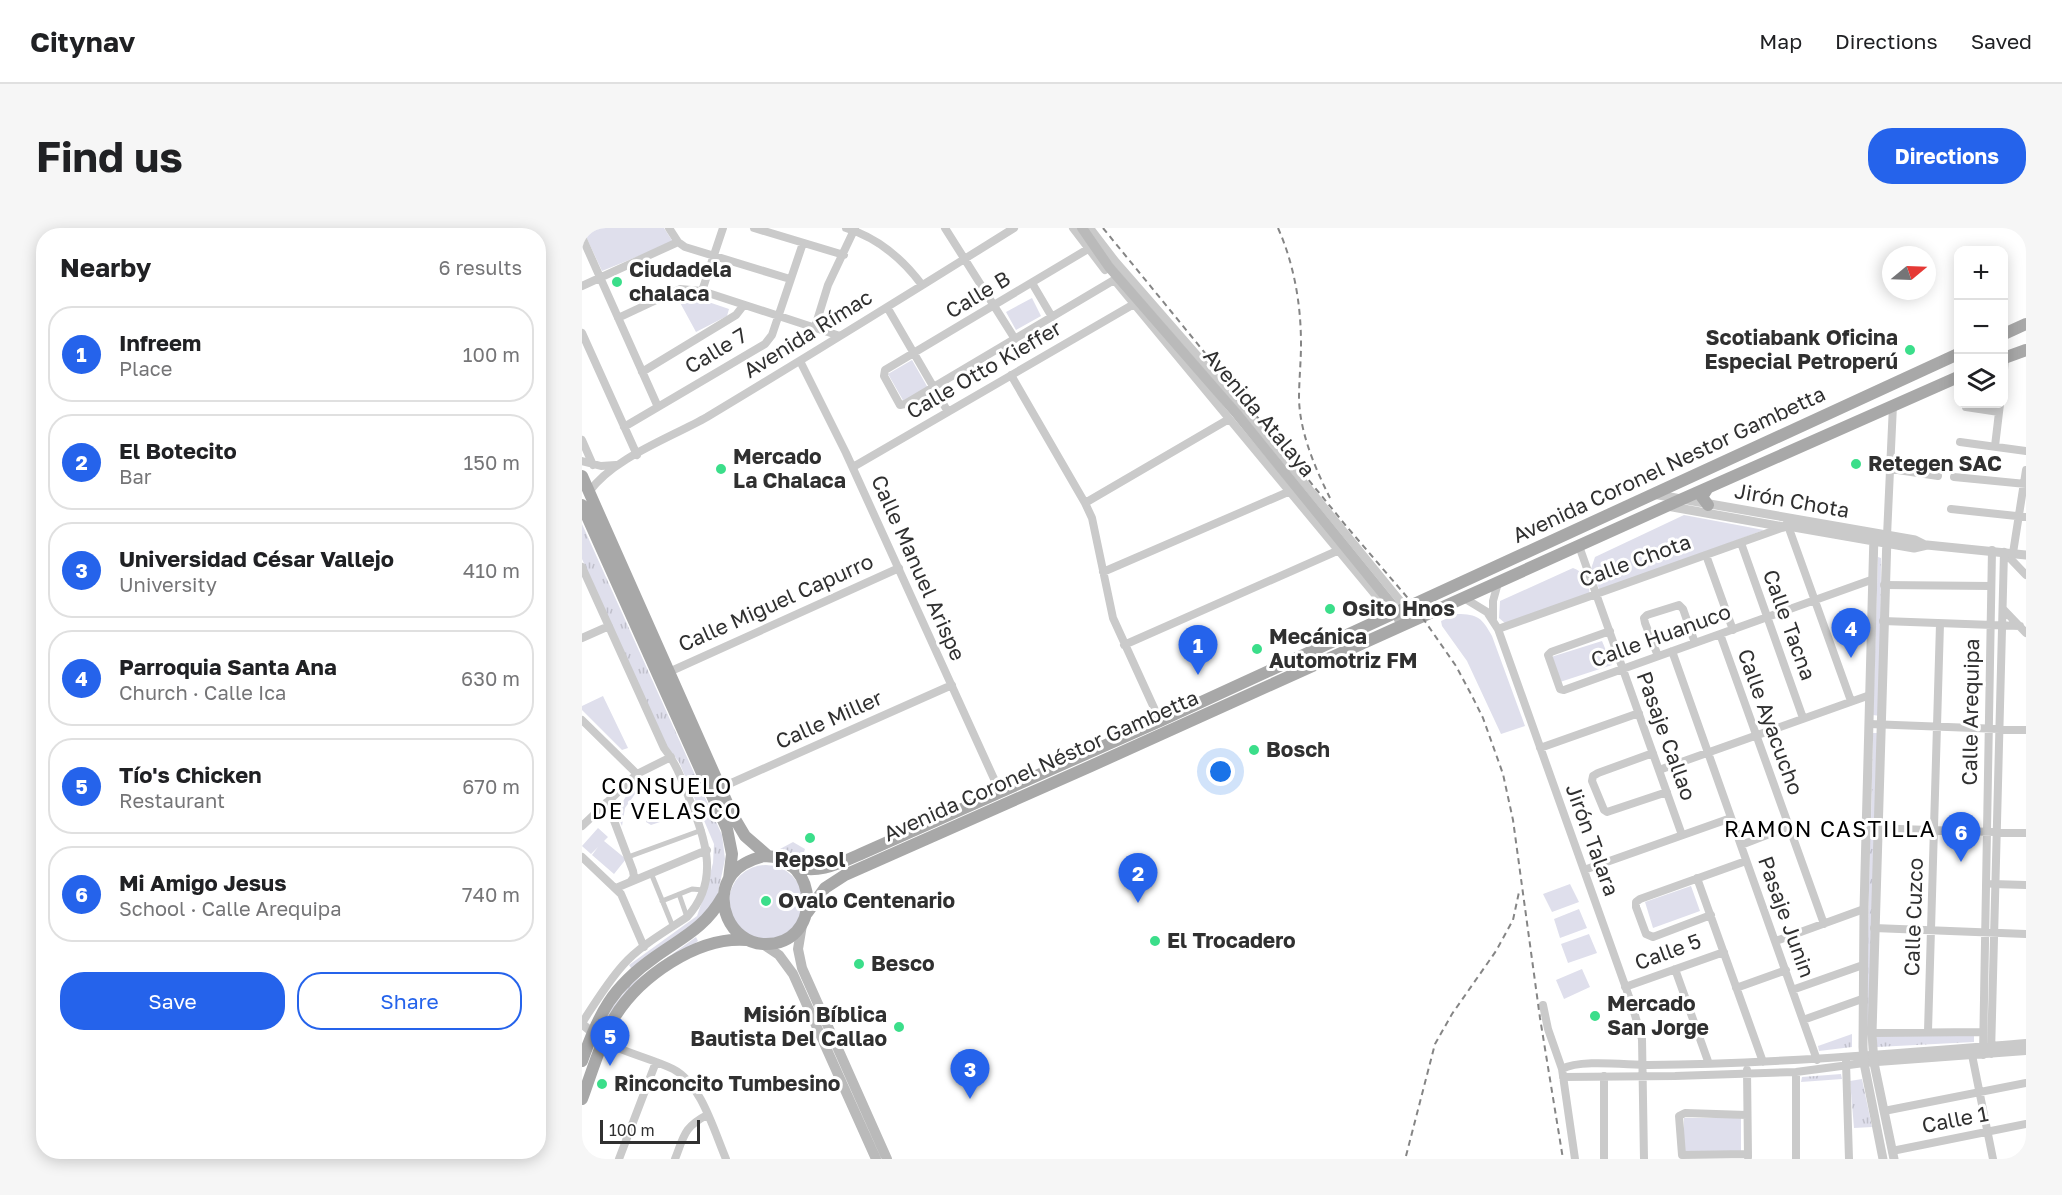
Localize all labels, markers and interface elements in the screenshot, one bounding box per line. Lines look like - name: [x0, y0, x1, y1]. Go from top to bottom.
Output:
- text: Citynav: [30, 25, 135, 58]
- text: Map: [1759, 28, 1802, 54]
- text: Directions: [1835, 28, 1938, 54]
- text: Saved: [1971, 28, 2032, 54]
- button: Directions: [1868, 128, 2026, 184]
- text: Find us: [36, 131, 183, 181]
- north arrow: [1882, 246, 1936, 300]
- map controls: [1954, 246, 2008, 408]
- button: +: [1954, 246, 2008, 300]
- text: Nearby: [60, 252, 151, 283]
- text: 6 results: [438, 255, 522, 279]
- place label: Ciudadela chalaca: [629, 256, 732, 306]
- street label: Calle B: [940, 265, 1015, 324]
- marker: Ciudadela chalaca: [610, 275, 624, 289]
- street label: Avenida Rímac: [738, 283, 877, 383]
- button: −: [1954, 300, 2008, 354]
- street label: Calle Otto Kieffer: [901, 314, 1066, 424]
- street label: Calle 7: [680, 322, 751, 379]
- place label: Scotiabank Oficina Especial Petroperú: [1705, 324, 1898, 374]
- text: Infreem: [119, 329, 201, 356]
- text: 1: [76, 342, 87, 366]
- text: 100 m: [463, 342, 520, 366]
- street label: Avenida Atalaya: [1199, 343, 1321, 482]
- marker: Scotiabank Oficina Especial Petroperú: [1903, 343, 1917, 357]
- button: layers: [1954, 354, 2008, 408]
- text: Place: [119, 356, 172, 380]
- street label: Avenida Coronel Nestor Gambetta: [1508, 380, 1829, 548]
- text: El Botecito: [119, 437, 237, 464]
- place label: Mercado La Chalaca: [733, 443, 846, 493]
- text: 2: [75, 450, 88, 474]
- text: 150 m: [464, 450, 520, 474]
- place label: Retegen SAC: [1868, 450, 2002, 476]
- marker: Retegen SAC: [1849, 457, 1863, 471]
- marker: Mercado La Chalaca: [714, 462, 728, 476]
- text: Bar: [119, 464, 152, 488]
- street label: Calle Manuel Arispe: [866, 471, 972, 665]
- street label: Jirón Chota: [1733, 477, 1852, 523]
- street label: Calle Chota: [1575, 528, 1694, 592]
- text: Universidad César Vallejo: [119, 545, 394, 572]
- street label: Calle Miguel Capurro: [674, 547, 877, 657]
- text: 3: [75, 558, 88, 582]
- text: 410 m: [463, 558, 520, 582]
- street label: Calle Tacna: [1758, 566, 1822, 684]
- text: University: [119, 572, 217, 596]
- place label: Osito Hnos: [1342, 595, 1455, 621]
- street label: Calle Huanuco: [1587, 598, 1734, 672]
- marker: Osito Hnos: [1323, 602, 1337, 616]
- pin: 4: [1832, 608, 1870, 658]
- place label: Mecánica Automotriz FM: [1269, 623, 1417, 673]
- pin: 1: [1178, 626, 1218, 675]
- street label: Calle Arequipa: [1956, 638, 1984, 786]
- marker: Mecánica Automotriz FM: [1250, 642, 1264, 656]
- street label: Calle Ayacucho: [1732, 645, 1809, 798]
- text: Parroquia Santa Ana: [119, 653, 337, 680]
- text: 4: [75, 666, 88, 690]
- text: 630 m: [461, 666, 520, 690]
- street label: Pasaje Callao: [1632, 668, 1702, 804]
- text: Church · Calle Ica: [119, 680, 286, 704]
- street label: Calle Miller: [771, 684, 886, 754]
- street label: Avenida Coronel Néstor Gambetta: [879, 684, 1202, 847]
- place label: Bosch: [1266, 736, 1330, 762]
- marker: Bosch: [1247, 743, 1261, 757]
- your location: [1206, 757, 1235, 786]
- text: Tío's Chicken: [119, 761, 262, 788]
- district label: CONSUELO DE VELASCO: [592, 772, 742, 824]
- text: 5: [75, 774, 88, 798]
- text: 670 m: [462, 774, 520, 798]
- street label: Jirón Talara: [1561, 780, 1625, 899]
- text: Restaurant: [119, 788, 225, 812]
- pin: 6: [1942, 812, 1980, 862]
- district label: RAMON CASTILLA: [1724, 815, 1936, 842]
- marker: Repsol: [803, 831, 817, 845]
- place label: Repsol: [775, 846, 845, 872]
- street label: Pasaje Junin: [1753, 852, 1821, 981]
- pin: 2: [1118, 854, 1158, 903]
- street label: Calle Cuzco: [1898, 857, 1928, 977]
- text: Mi Amigo Jesus: [119, 869, 287, 896]
- text: 6: [75, 882, 88, 906]
- text: 740 m: [462, 882, 520, 906]
- place label: Ovalo Centenario: [778, 887, 955, 913]
- marker: Ovalo Centenario: [759, 894, 773, 908]
- text: School · Calle Arequipa: [119, 896, 341, 920]
- place label: El Trocadero: [1167, 927, 1296, 953]
- street label: Calle 5: [1631, 927, 1705, 975]
- marker: El Trocadero: [1148, 934, 1162, 948]
- place label: Besco: [871, 950, 935, 976]
- marker: Besco: [852, 957, 866, 971]
- button: Save: [60, 972, 285, 1030]
- button: Share: [297, 972, 522, 1030]
- place label: Mercado San Jorge: [1607, 990, 1709, 1040]
- place label: Misión Bíblica Bautista Del Callao: [690, 1001, 887, 1051]
- marker: Mercado San Jorge: [1588, 1009, 1602, 1023]
- pin: 5: [591, 1016, 630, 1066]
- marker: Misión Bíblica Bautista Del Callao: [892, 1020, 906, 1034]
- pin: 3: [950, 1050, 990, 1099]
- place label: Rinconcito Tumbesino: [614, 1070, 840, 1096]
- marker: Rinconcito Tumbesino: [595, 1077, 609, 1091]
- street label: Calle 1: [1919, 1100, 1990, 1138]
- scale bar: [600, 1117, 700, 1144]
- text: 100 m: [609, 1120, 655, 1140]

